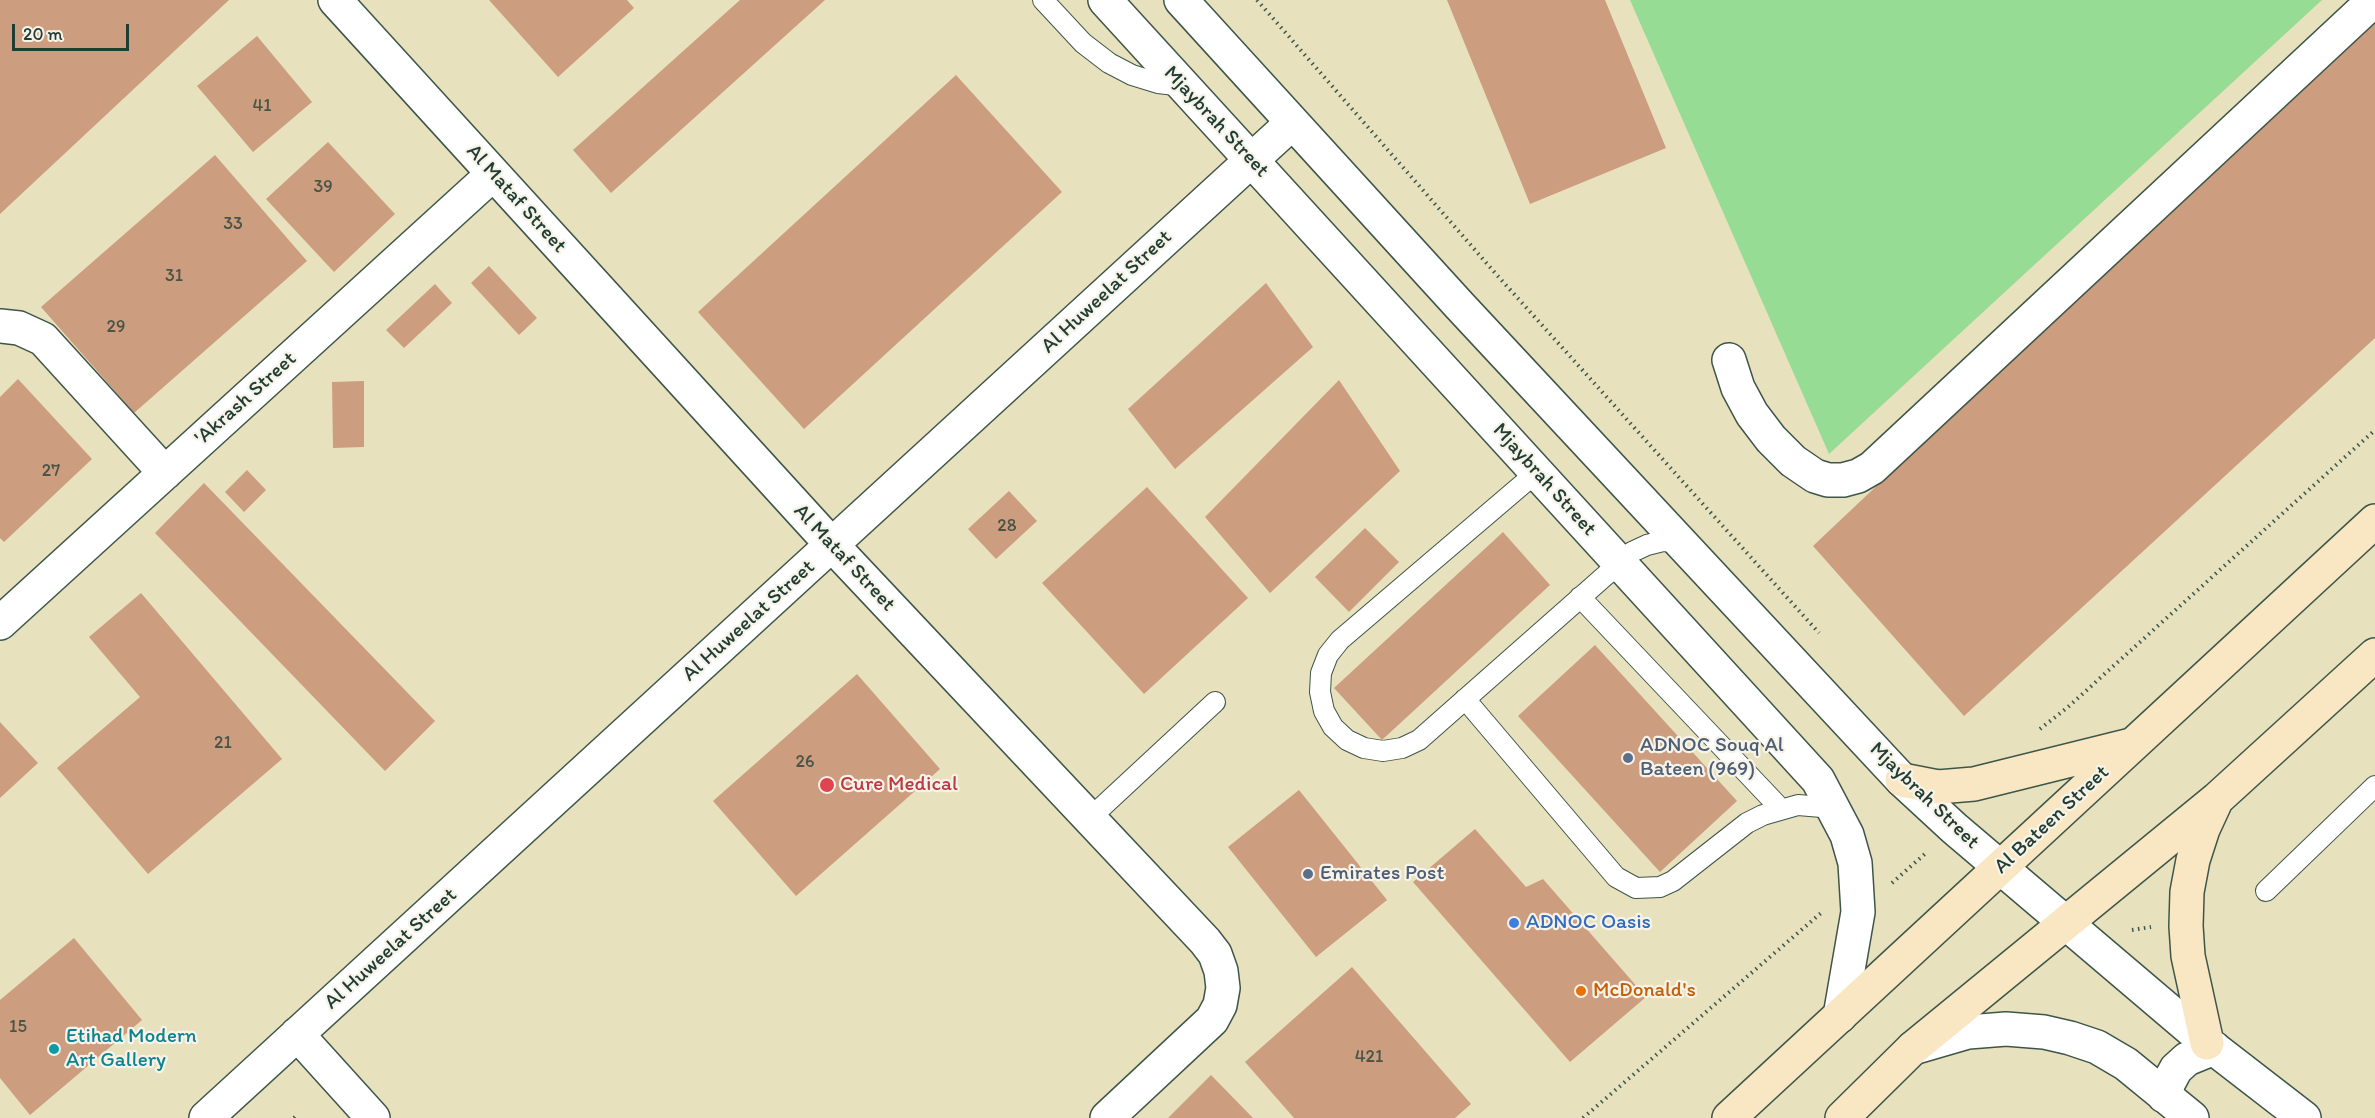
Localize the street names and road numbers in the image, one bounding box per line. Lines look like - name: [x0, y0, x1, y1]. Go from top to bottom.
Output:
- street label: Mjaybrah Street: [1158, 61, 1274, 183]
- street label: Al Mataf Street: [461, 139, 571, 259]
- street label: Al Huweelat Street: [1036, 225, 1178, 359]
- street label: 'Akrash Street: [190, 347, 302, 451]
- street label: Mjaybrah Street: [1487, 418, 1601, 542]
- street label: Al Mataf Street: [788, 499, 900, 617]
- street label: Al Huweelat Street: [678, 555, 820, 687]
- street label: Mjaybrah Street: [1864, 737, 1984, 855]
- street label: Al Bateen Street: [1989, 760, 2115, 880]
- street label: Al Huweelat Street: [320, 883, 462, 1015]

